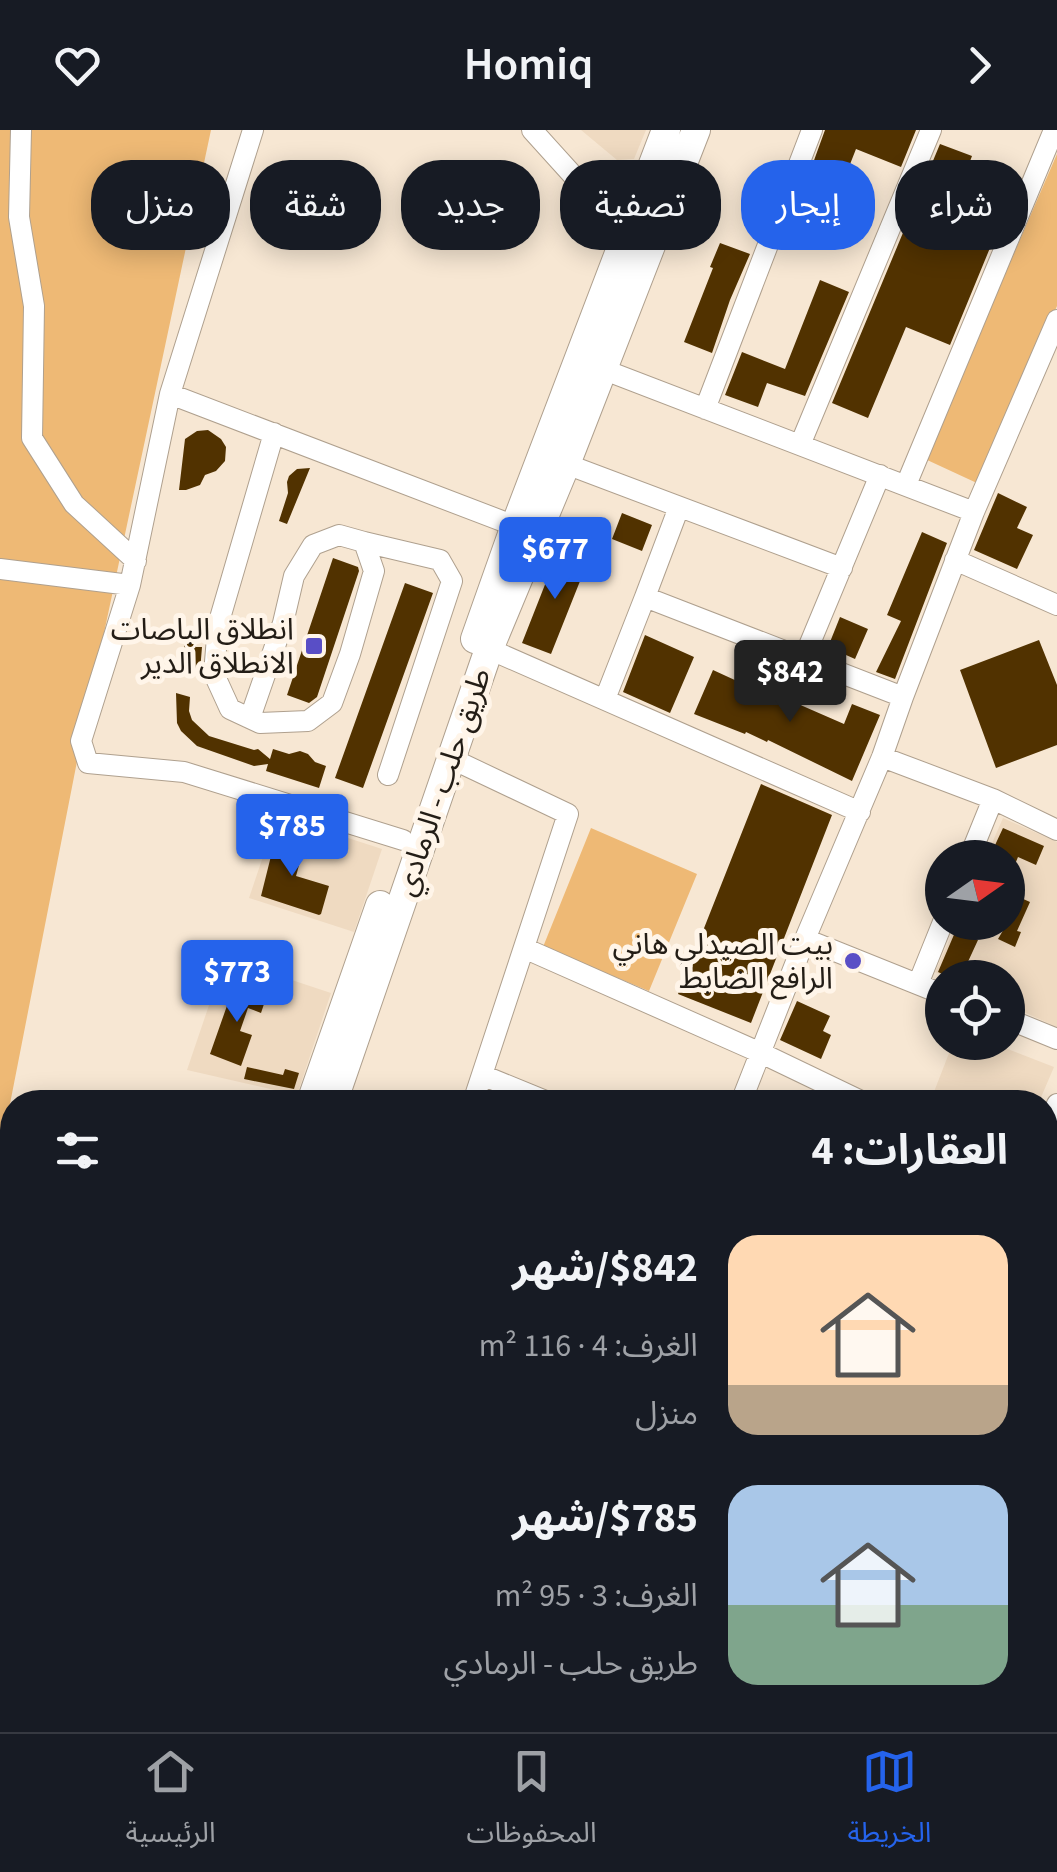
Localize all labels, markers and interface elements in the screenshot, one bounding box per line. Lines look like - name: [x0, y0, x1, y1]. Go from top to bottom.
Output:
- text: Homiq: [464, 33, 593, 97]
- icon: heart: [50, 38, 105, 93]
- icon: forward: [952, 38, 1007, 93]
- chip: منزل: [91, 160, 230, 250]
- chip: شقة: [250, 160, 381, 250]
- chip: جديد: [401, 160, 540, 250]
- chip: تصفية: [560, 160, 721, 250]
- chip: إيجار: [741, 160, 875, 250]
- chip: شراء: [895, 160, 1028, 250]
- pin: $677: [496, 517, 614, 602]
- text: $677: [521, 526, 589, 572]
- place label: انطلاق الباصات الانطلاق الدير: [111, 608, 294, 685]
- marker: انطلاق الباصات الانطلاق الدير: [303, 635, 325, 657]
- pin: $842: [731, 640, 849, 725]
- text: $842: [756, 649, 824, 695]
- street label: طريق حلب - الرمادي: [384, 662, 503, 902]
- pin: $785: [233, 794, 351, 879]
- text: $785: [258, 803, 326, 849]
- north arrow: [925, 840, 1025, 940]
- map controls: [925, 840, 1025, 1060]
- place label: بيت الصيدلي هاني الرافع الضابط: [612, 923, 833, 1000]
- pin: $773: [178, 940, 296, 1025]
- text: $773: [203, 949, 271, 995]
- marker: بيت الصيدلي هاني الرافع الضابط: [842, 950, 864, 972]
- button: locate: [925, 960, 1025, 1060]
- text: العقارات: 4: [812, 1121, 1008, 1181]
- icon: filters: [50, 1123, 105, 1178]
- text: $842/شهر: [512, 1238, 698, 1298]
- icon: home: [808, 1275, 928, 1395]
- text: الغرف: 4 · 116 m²: [479, 1323, 698, 1369]
- text: منزل: [635, 1391, 698, 1437]
- text: $785/شهر: [512, 1488, 698, 1548]
- icon: home: [808, 1525, 928, 1645]
- text: الغرف: 3 · 95 m²: [495, 1573, 698, 1619]
- text: طريق حلب - الرمادي: [444, 1641, 698, 1687]
- tab: الرئيسية: [126, 1744, 216, 1863]
- tab: المحفوظات: [467, 1744, 597, 1863]
- tab: الخريطة: [848, 1744, 931, 1863]

